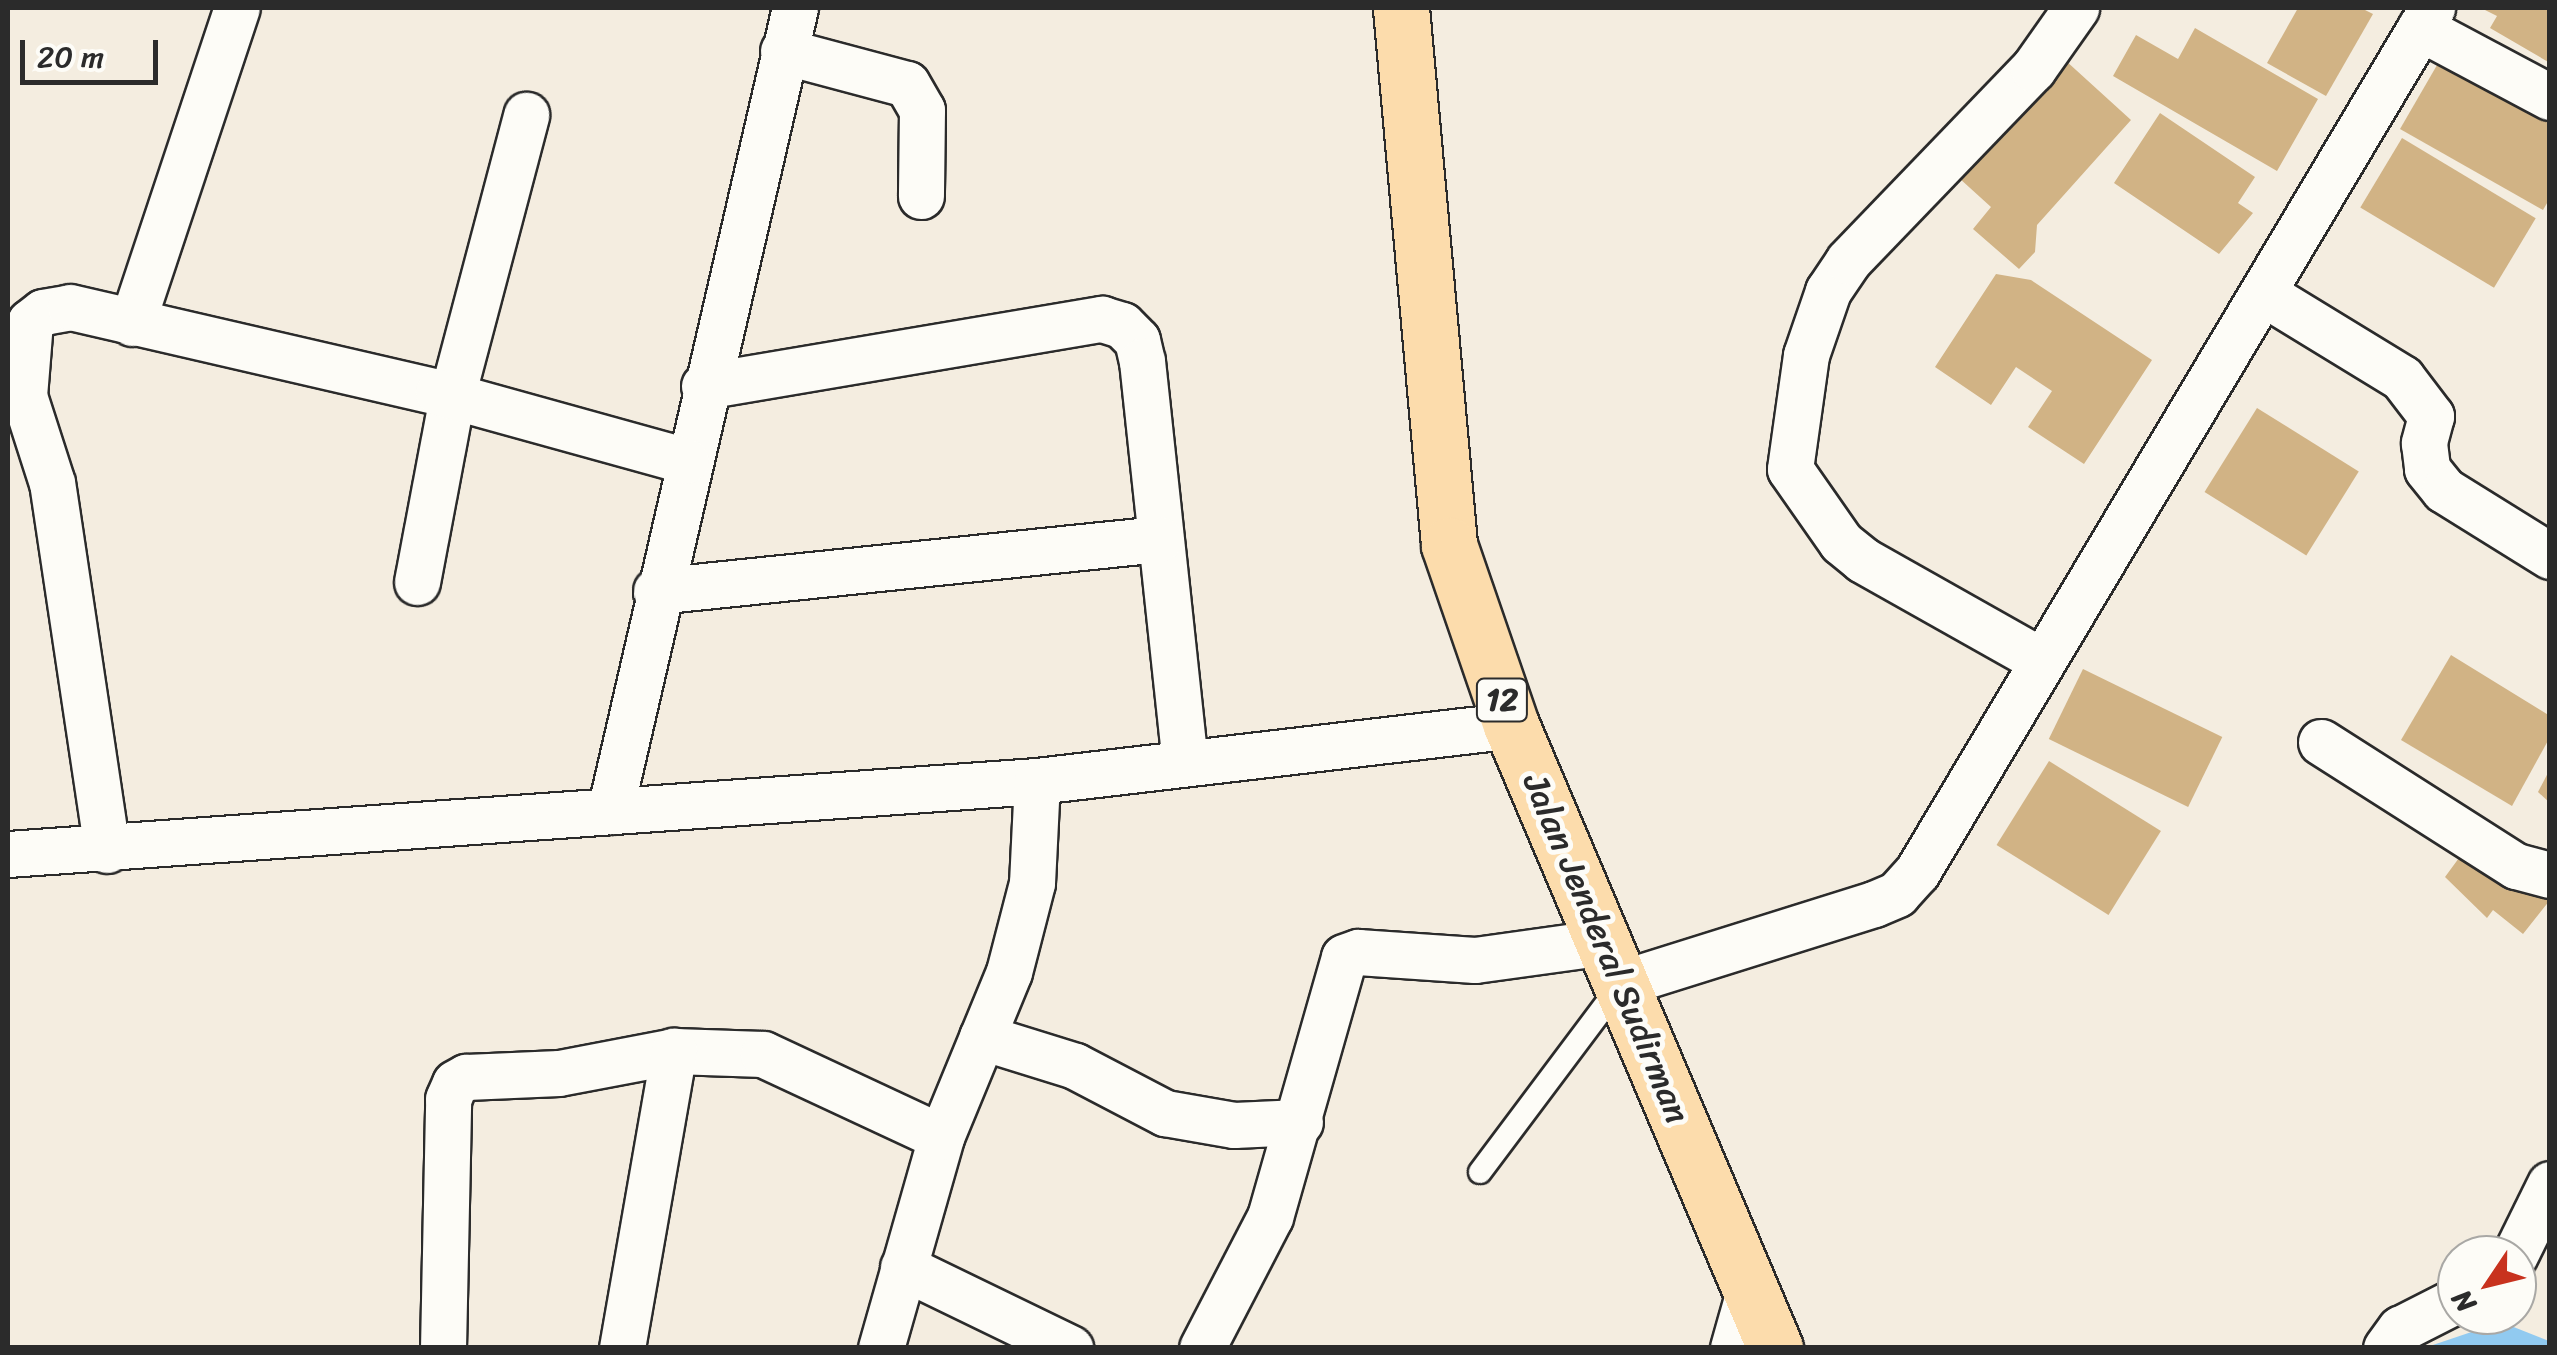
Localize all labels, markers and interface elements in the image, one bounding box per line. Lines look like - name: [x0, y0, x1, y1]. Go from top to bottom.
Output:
- scale bar: [25, 20, 162, 82]
- text: 20 m: [37, 30, 104, 84]
- road number: 12: [1474, 673, 1530, 727]
- street label: Jalan Jenderal Sudirman: [1514, 766, 1700, 1130]
- north arrow: [2437, 1235, 2537, 1335]
- text: N: [2438, 1279, 2489, 1323]

